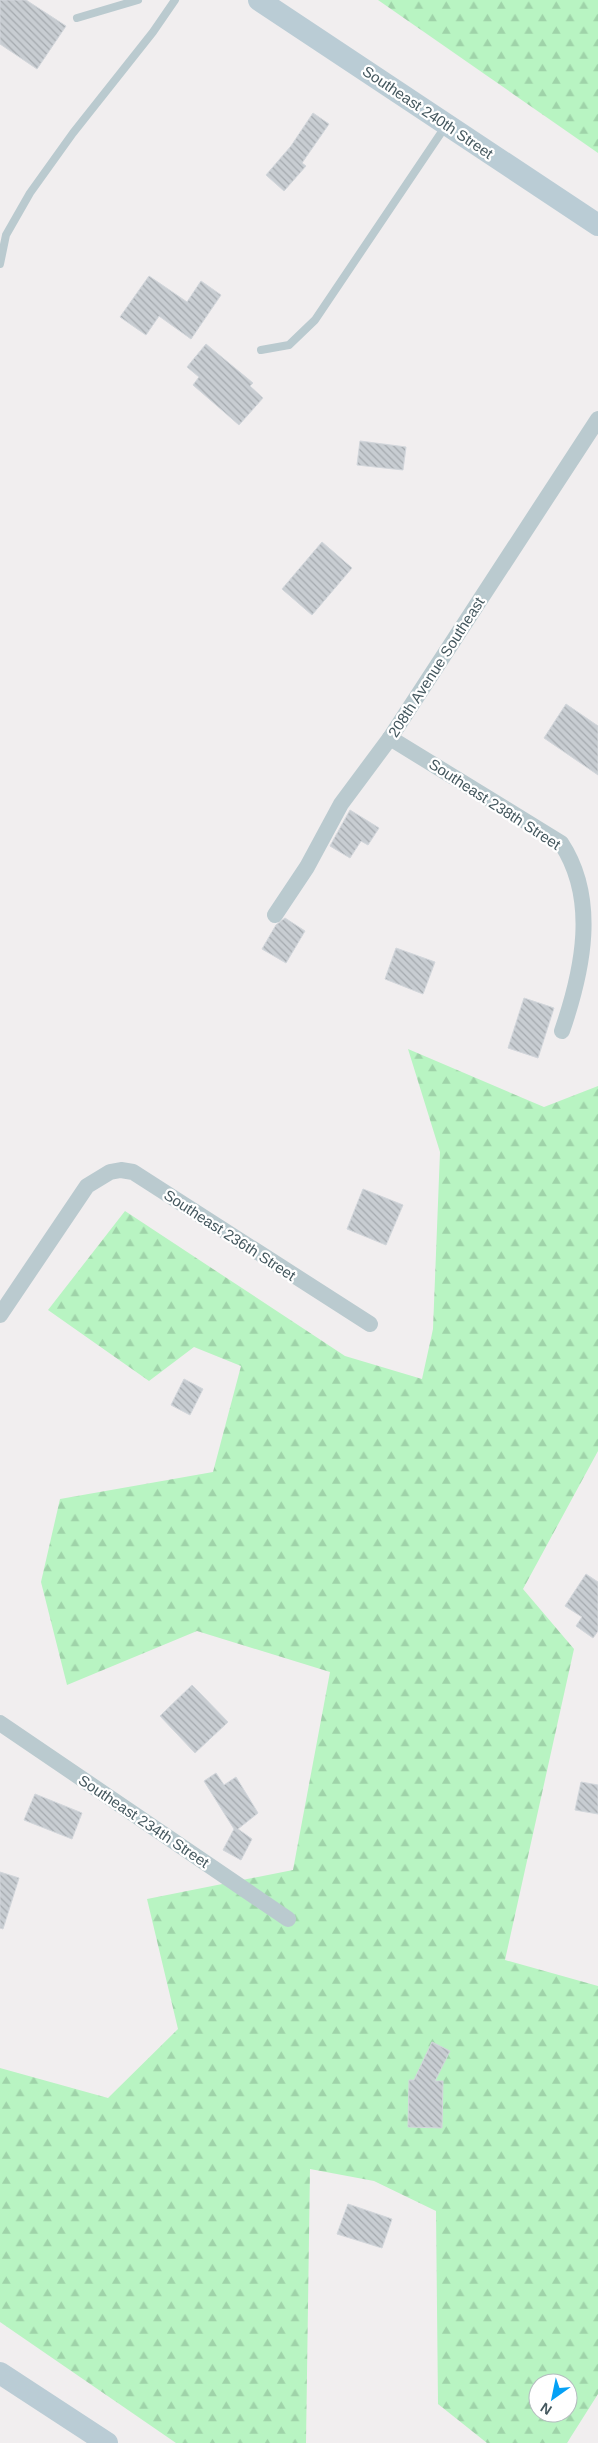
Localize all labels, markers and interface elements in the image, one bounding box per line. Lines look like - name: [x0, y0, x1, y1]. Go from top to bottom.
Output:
- street label: Southeast 240th Street: [360, 62, 497, 162]
- street label: 208th Avenue Southeast: [384, 593, 488, 740]
- street label: Southeast 238th Street: [426, 755, 565, 853]
- street label: Southeast 236th Street: [161, 1186, 300, 1284]
- street label: Southeast 234th Street: [76, 1771, 213, 1871]
- north arrow: [528, 2373, 578, 2423]
- text: N: [537, 2399, 555, 2418]

